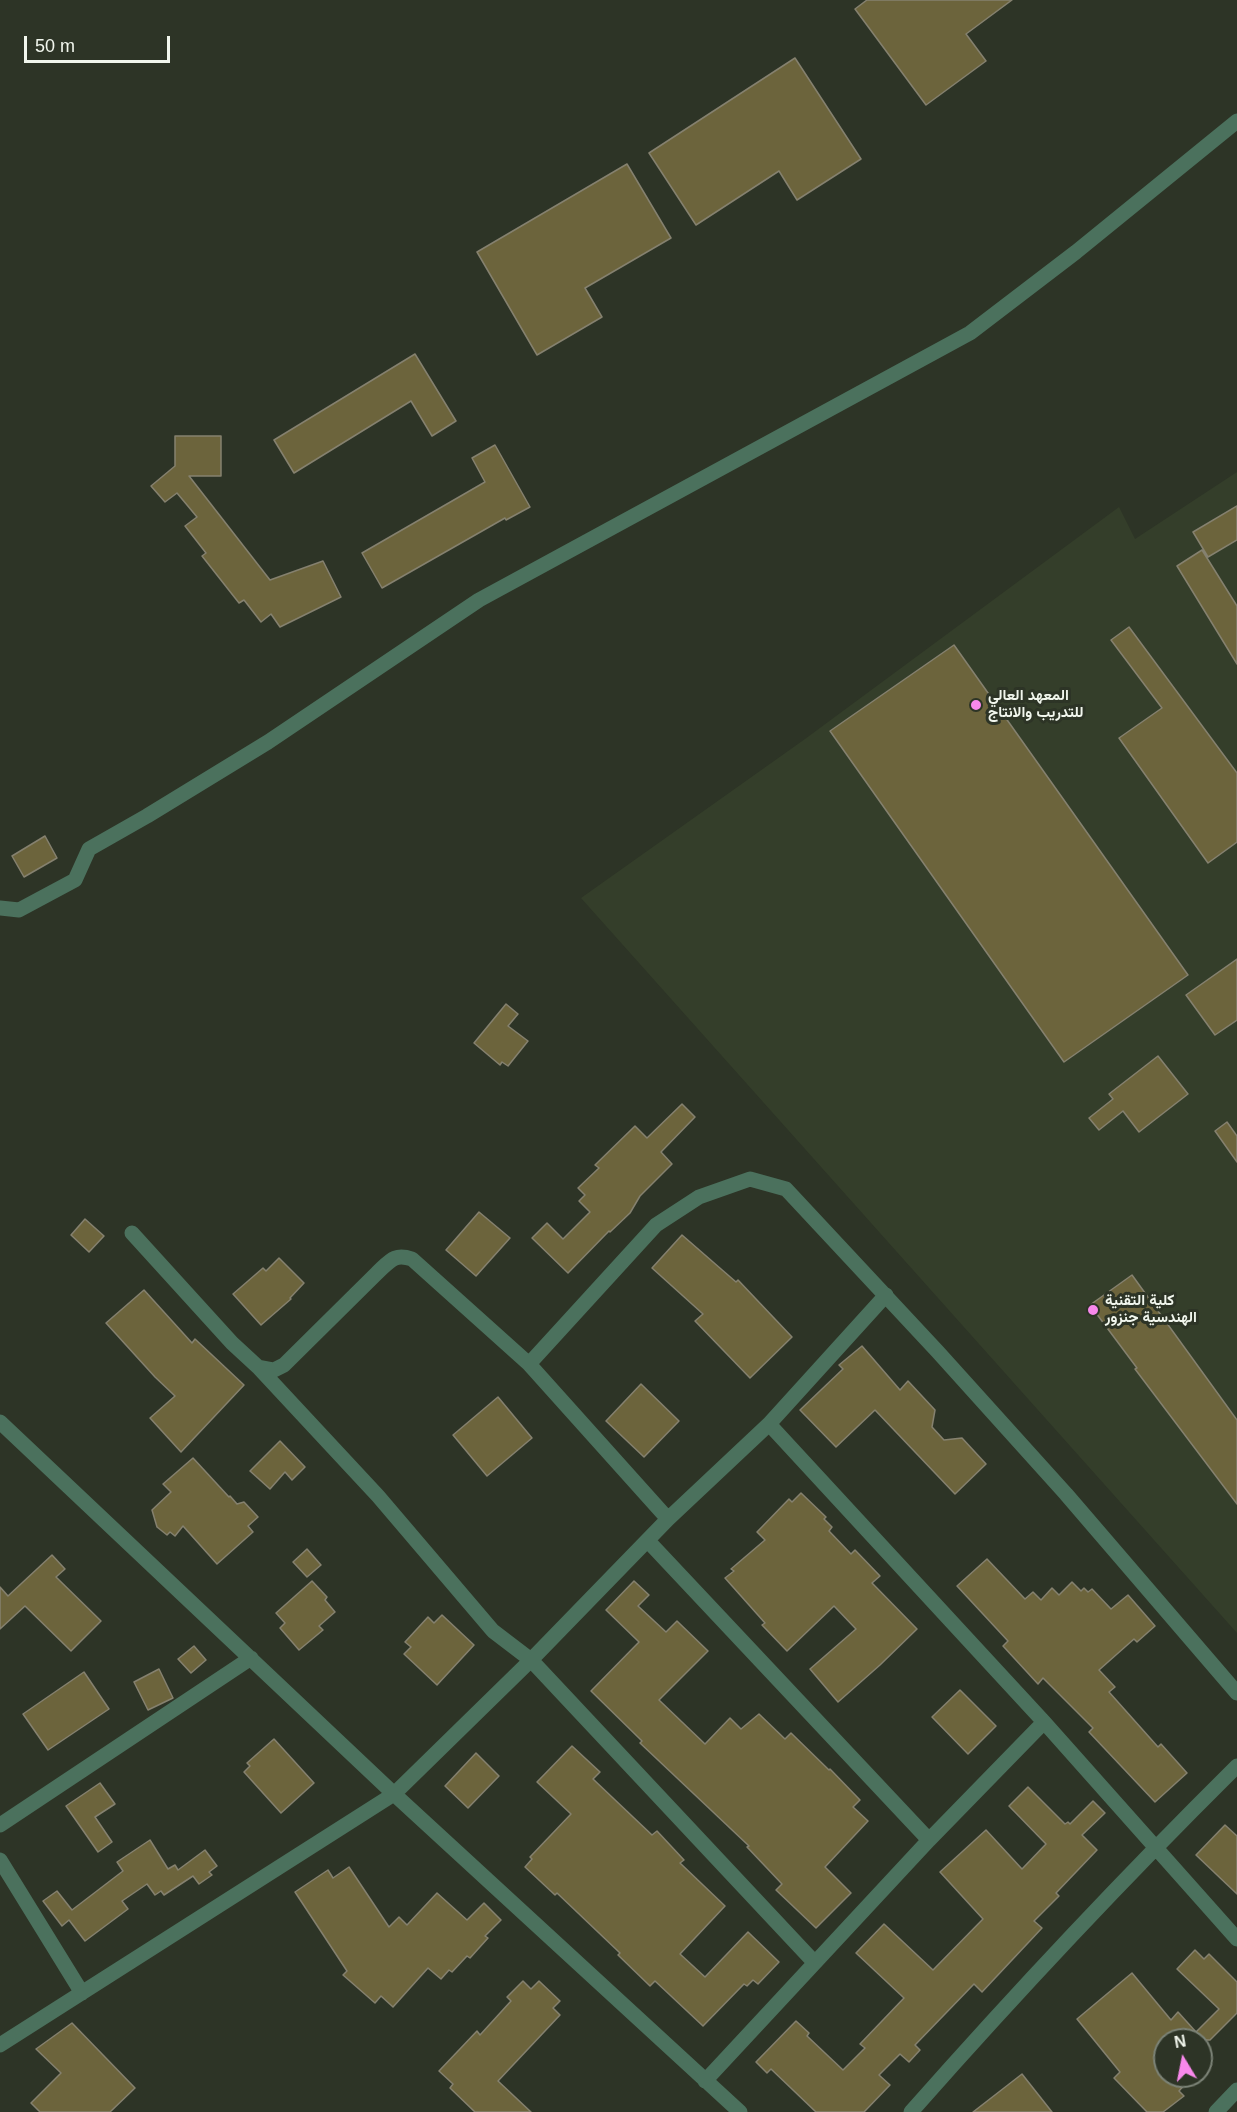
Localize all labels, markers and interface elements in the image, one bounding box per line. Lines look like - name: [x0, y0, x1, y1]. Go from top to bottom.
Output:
- scale bar: [27, 24, 172, 62]
- text: 50 m: [35, 36, 75, 56]
- place label: المعهد العالي للتدريب والانتاج: [988, 687, 1084, 722]
- marker: المعهد العالي للتدريب والانتاج: [969, 698, 983, 712]
- place label: كلية التقنية الهندسية جنزور: [1105, 1292, 1197, 1327]
- marker: كلية التقنية الهندسية جنزور: [1086, 1303, 1100, 1317]
- north arrow: [1153, 2028, 1213, 2088]
- text: N: [1173, 2032, 1187, 2051]

